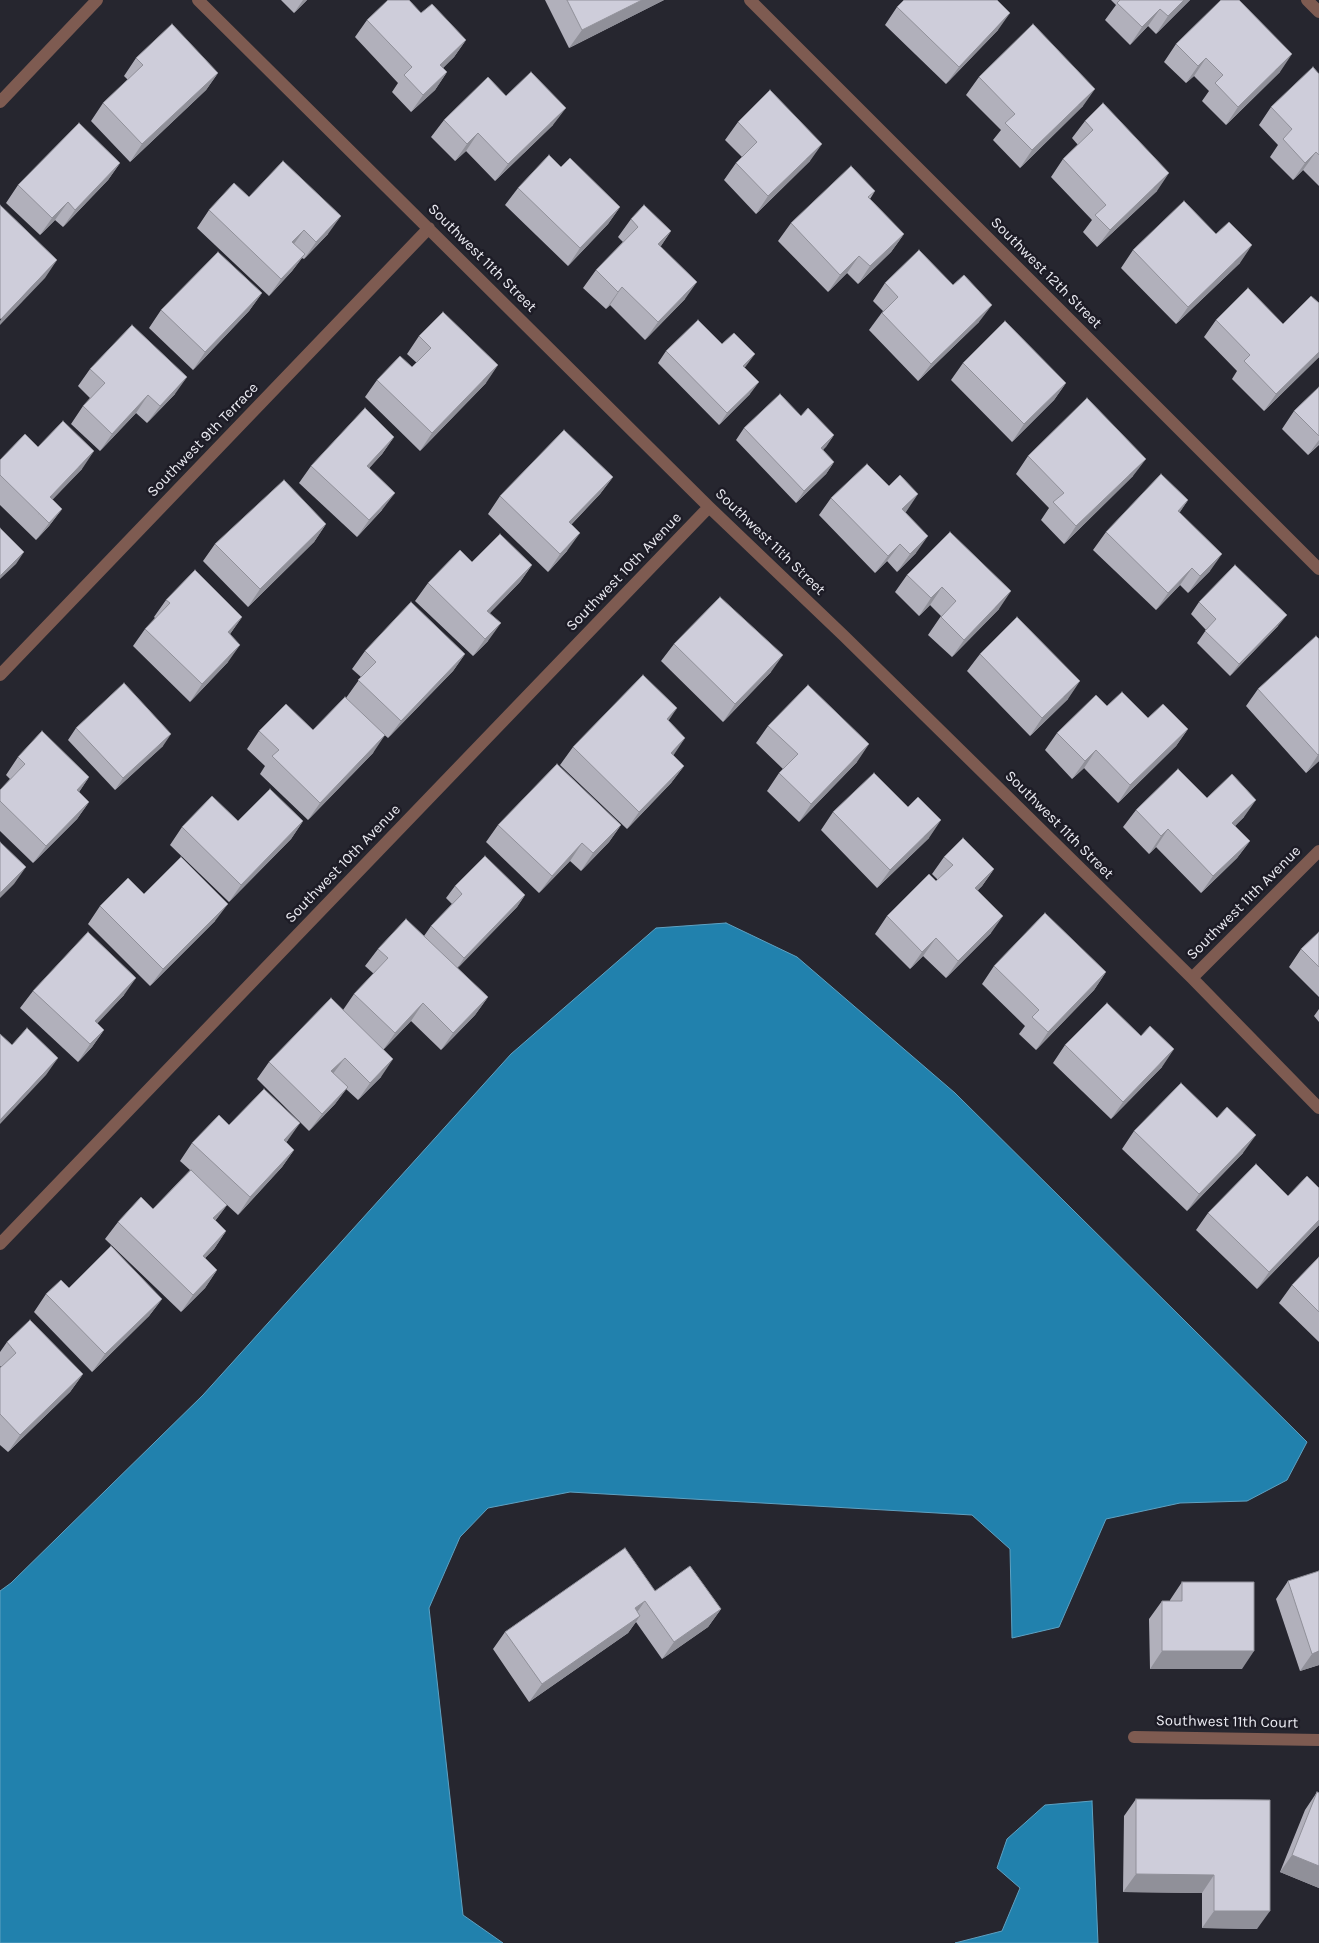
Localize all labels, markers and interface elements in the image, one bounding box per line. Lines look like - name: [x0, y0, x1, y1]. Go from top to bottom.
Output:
- street label: Southwest 11th Street: [424, 200, 540, 316]
- street label: Southwest 12th Street: [987, 214, 1105, 332]
- street label: Southwest 9th Terrace: [144, 379, 262, 501]
- street label: Southwest 11th Street: [711, 485, 829, 599]
- street label: Southwest 10th Avenue: [563, 509, 685, 635]
- street label: Southwest 11th Street: [1001, 767, 1117, 883]
- street label: Southwest 10th Avenue: [282, 801, 404, 927]
- street label: Southwest 11th Avenue: [1183, 842, 1305, 964]
- street label: Southwest 11th Court: [1156, 1712, 1298, 1732]

